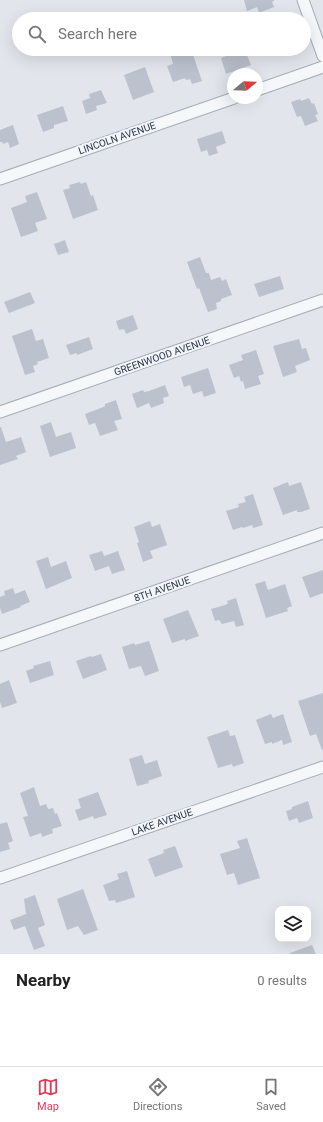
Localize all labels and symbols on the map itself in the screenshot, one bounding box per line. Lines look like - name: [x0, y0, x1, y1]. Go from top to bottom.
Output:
- north arrow: [227, 68, 263, 104]
- street label: LINCOLN AVENUE: [77, 120, 157, 156]
- street label: GREENWOOD AVENUE: [113, 334, 212, 378]
- street label: 8TH AVENUE: [132, 574, 192, 604]
- street label: LAKE AVENUE: [130, 806, 194, 838]

